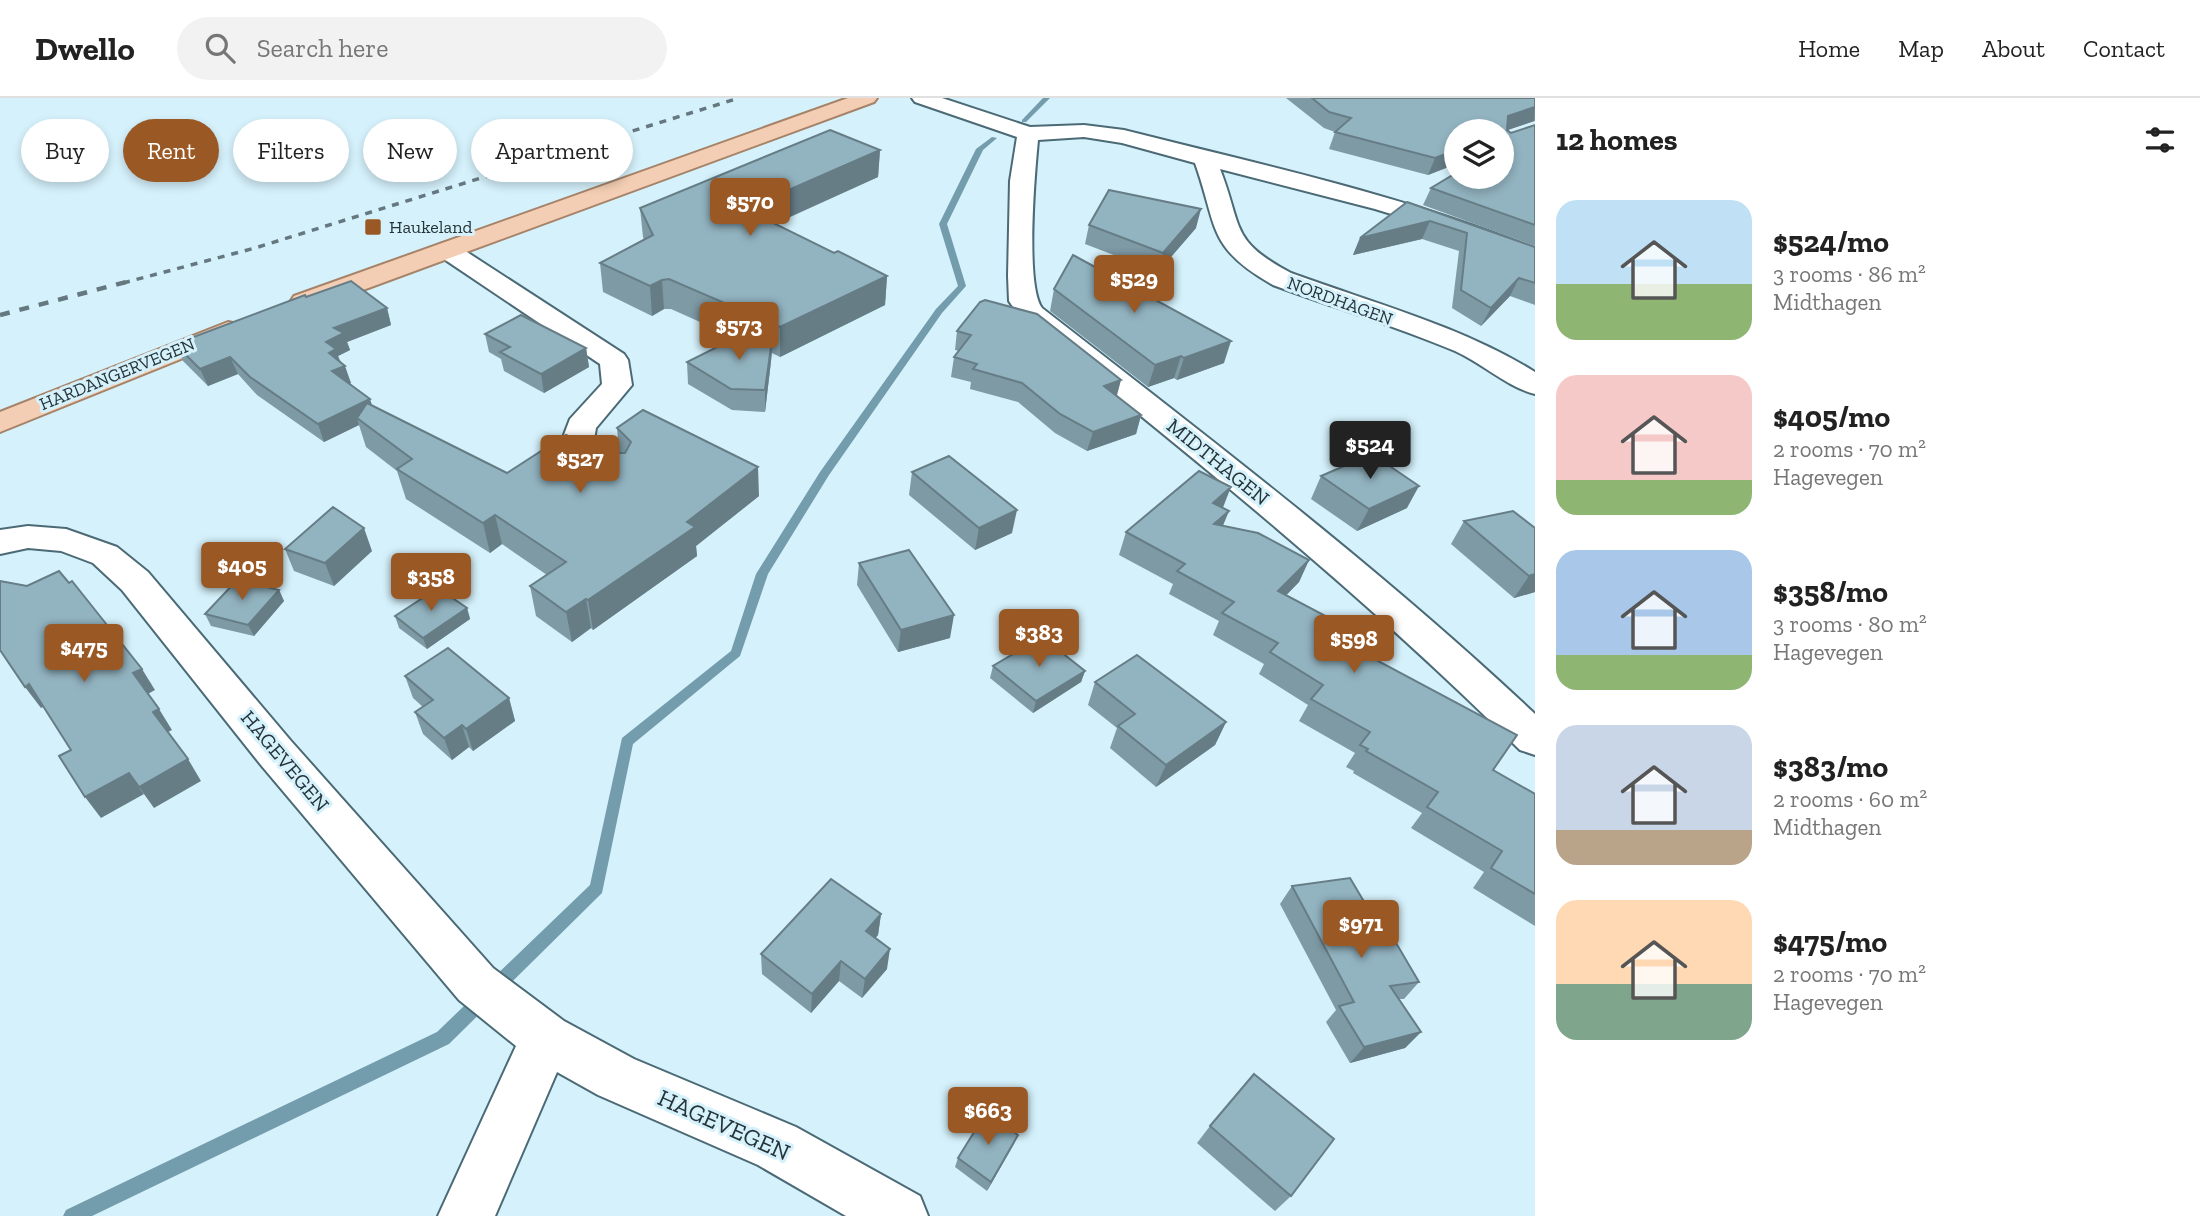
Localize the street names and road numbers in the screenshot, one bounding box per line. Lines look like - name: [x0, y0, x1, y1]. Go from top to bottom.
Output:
- street label: NORDHAGEN: [1284, 272, 1396, 330]
- street label: HARDANGERVEGEN: [36, 333, 198, 415]
- street label: MIDTHAGEN: [1162, 413, 1275, 510]
- street label: HAGEVEGEN: [236, 705, 335, 816]
- street label: HAGEVEGEN: [654, 1082, 795, 1167]

